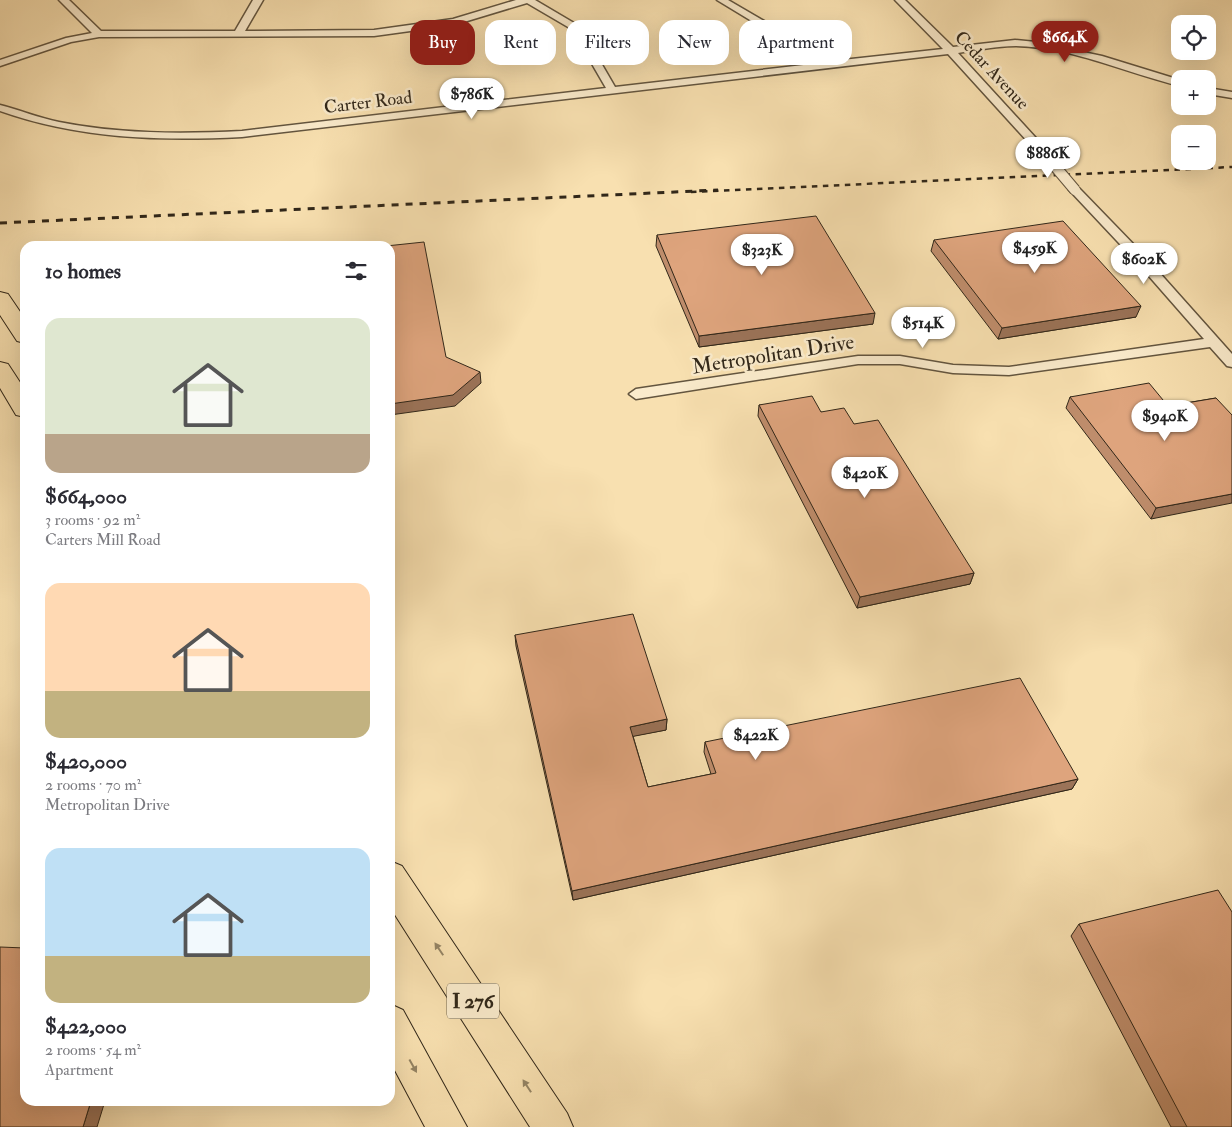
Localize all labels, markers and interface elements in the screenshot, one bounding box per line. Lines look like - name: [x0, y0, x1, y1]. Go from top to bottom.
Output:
- map controls: [1171, 15, 1216, 170]
- button: locate: [1171, 15, 1216, 60]
- chip: Buy: [410, 20, 475, 65]
- chip: Rent: [485, 20, 556, 65]
- chip: Filters: [566, 20, 649, 65]
- chip: New: [659, 20, 729, 65]
- chip: Apartment: [739, 20, 852, 65]
- pin: $664K: [1030, 20, 1100, 63]
- street label: Cedar Avenue: [949, 26, 1034, 115]
- text: $664K: [1043, 27, 1088, 47]
- button: +: [1171, 70, 1216, 115]
- pin: $786K: [437, 78, 507, 120]
- text: $786K: [450, 84, 494, 104]
- street label: Carter Road: [323, 86, 414, 119]
- button: −: [1171, 125, 1216, 170]
- pin: $886K: [1013, 136, 1083, 179]
- text: $886K: [1026, 143, 1070, 163]
- pin: $459K: [1000, 232, 1070, 274]
- pin: $323K: [727, 234, 797, 276]
- text: $459K: [1013, 238, 1057, 258]
- text: $323K: [742, 240, 782, 260]
- pin: $602K: [1109, 242, 1179, 285]
- text: $602K: [1122, 249, 1166, 269]
- icon: filters: [342, 257, 370, 285]
- text: 10 homes: [45, 258, 121, 285]
- pin: $514K: [888, 306, 958, 349]
- text: $514K: [902, 313, 944, 333]
- street label: Metropolitan Drive: [690, 328, 856, 381]
- icon: home: [163, 350, 253, 440]
- pin: $940K: [1130, 400, 1200, 442]
- text: $940K: [1142, 406, 1188, 426]
- pin: $420K: [830, 456, 900, 499]
- text: $420K: [842, 463, 888, 483]
- text: $664,000: [45, 483, 127, 510]
- text: 3 rooms · 92 m²: [45, 510, 140, 530]
- text: Carters Mill Road: [45, 530, 161, 550]
- icon: home: [163, 615, 253, 705]
- pin: $422K: [721, 718, 791, 761]
- text: $422K: [733, 725, 779, 745]
- text: $420,000: [45, 748, 127, 775]
- text: 2 rooms · 70 m²: [45, 775, 141, 795]
- text: Metropolitan Drive: [45, 795, 170, 815]
- icon: home: [163, 880, 253, 970]
- one-way arrow: [434, 942, 444, 956]
- road number: I 276: [447, 984, 499, 1018]
- text: $422,000: [45, 1013, 127, 1040]
- text: 2 rooms · 54 m²: [45, 1040, 141, 1060]
- one-way arrow: [409, 1059, 418, 1073]
- text: Apartment: [45, 1060, 113, 1080]
- one-way arrow: [522, 1079, 531, 1093]

